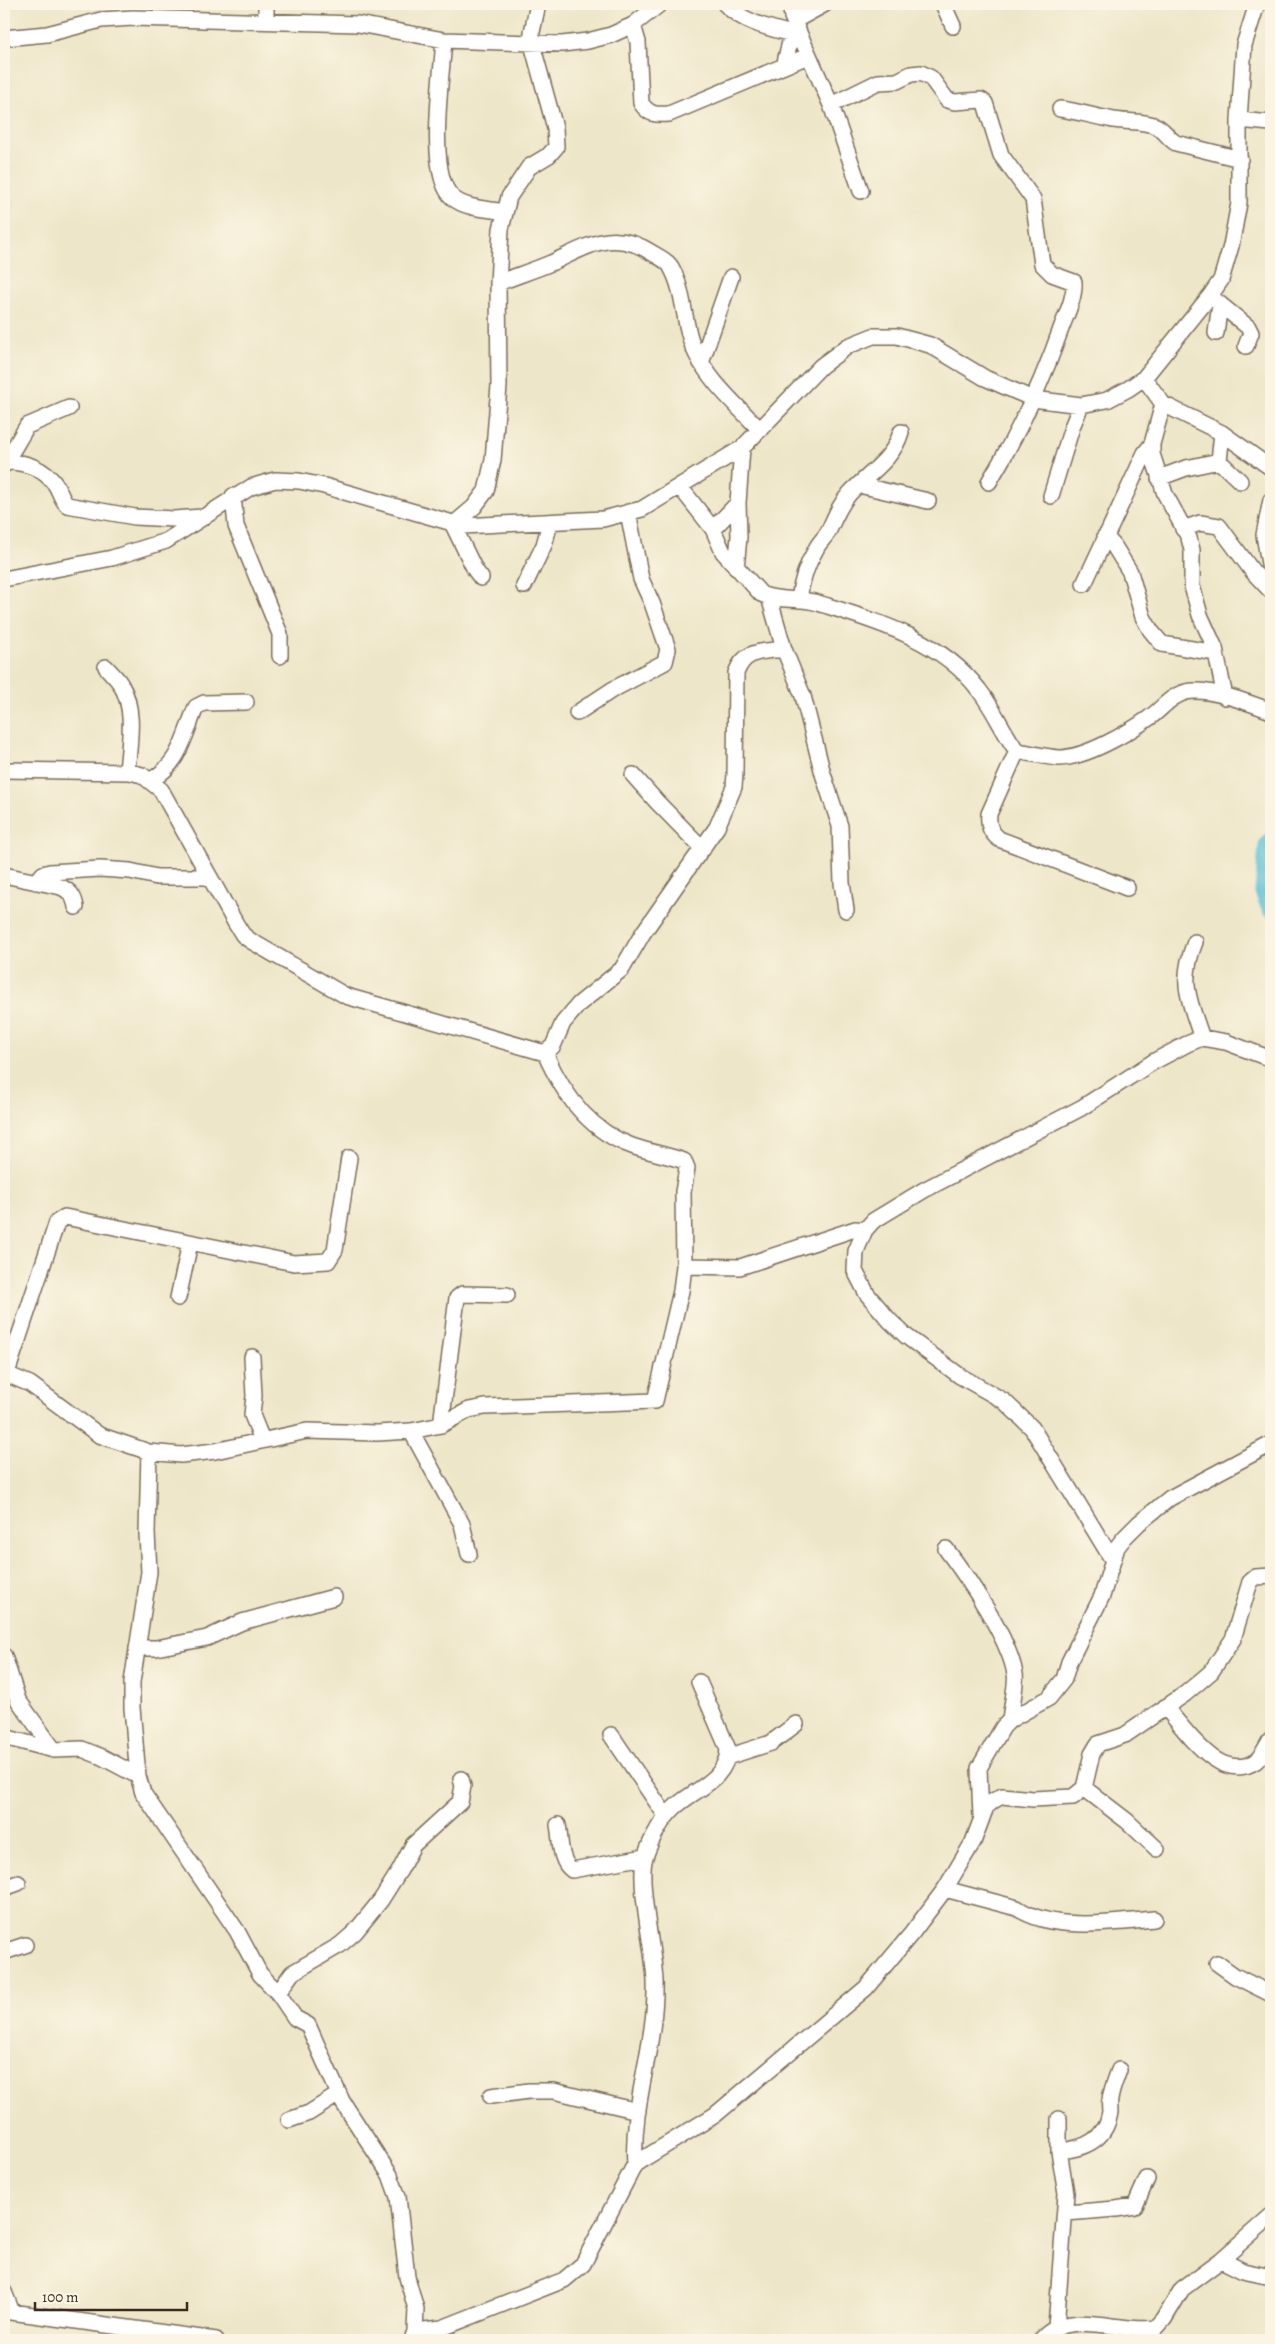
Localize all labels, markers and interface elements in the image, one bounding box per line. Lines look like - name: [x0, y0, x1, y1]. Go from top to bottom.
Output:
- scale bar: [35, 2279, 188, 2311]
- text: 100 m: [42, 2287, 79, 2307]

